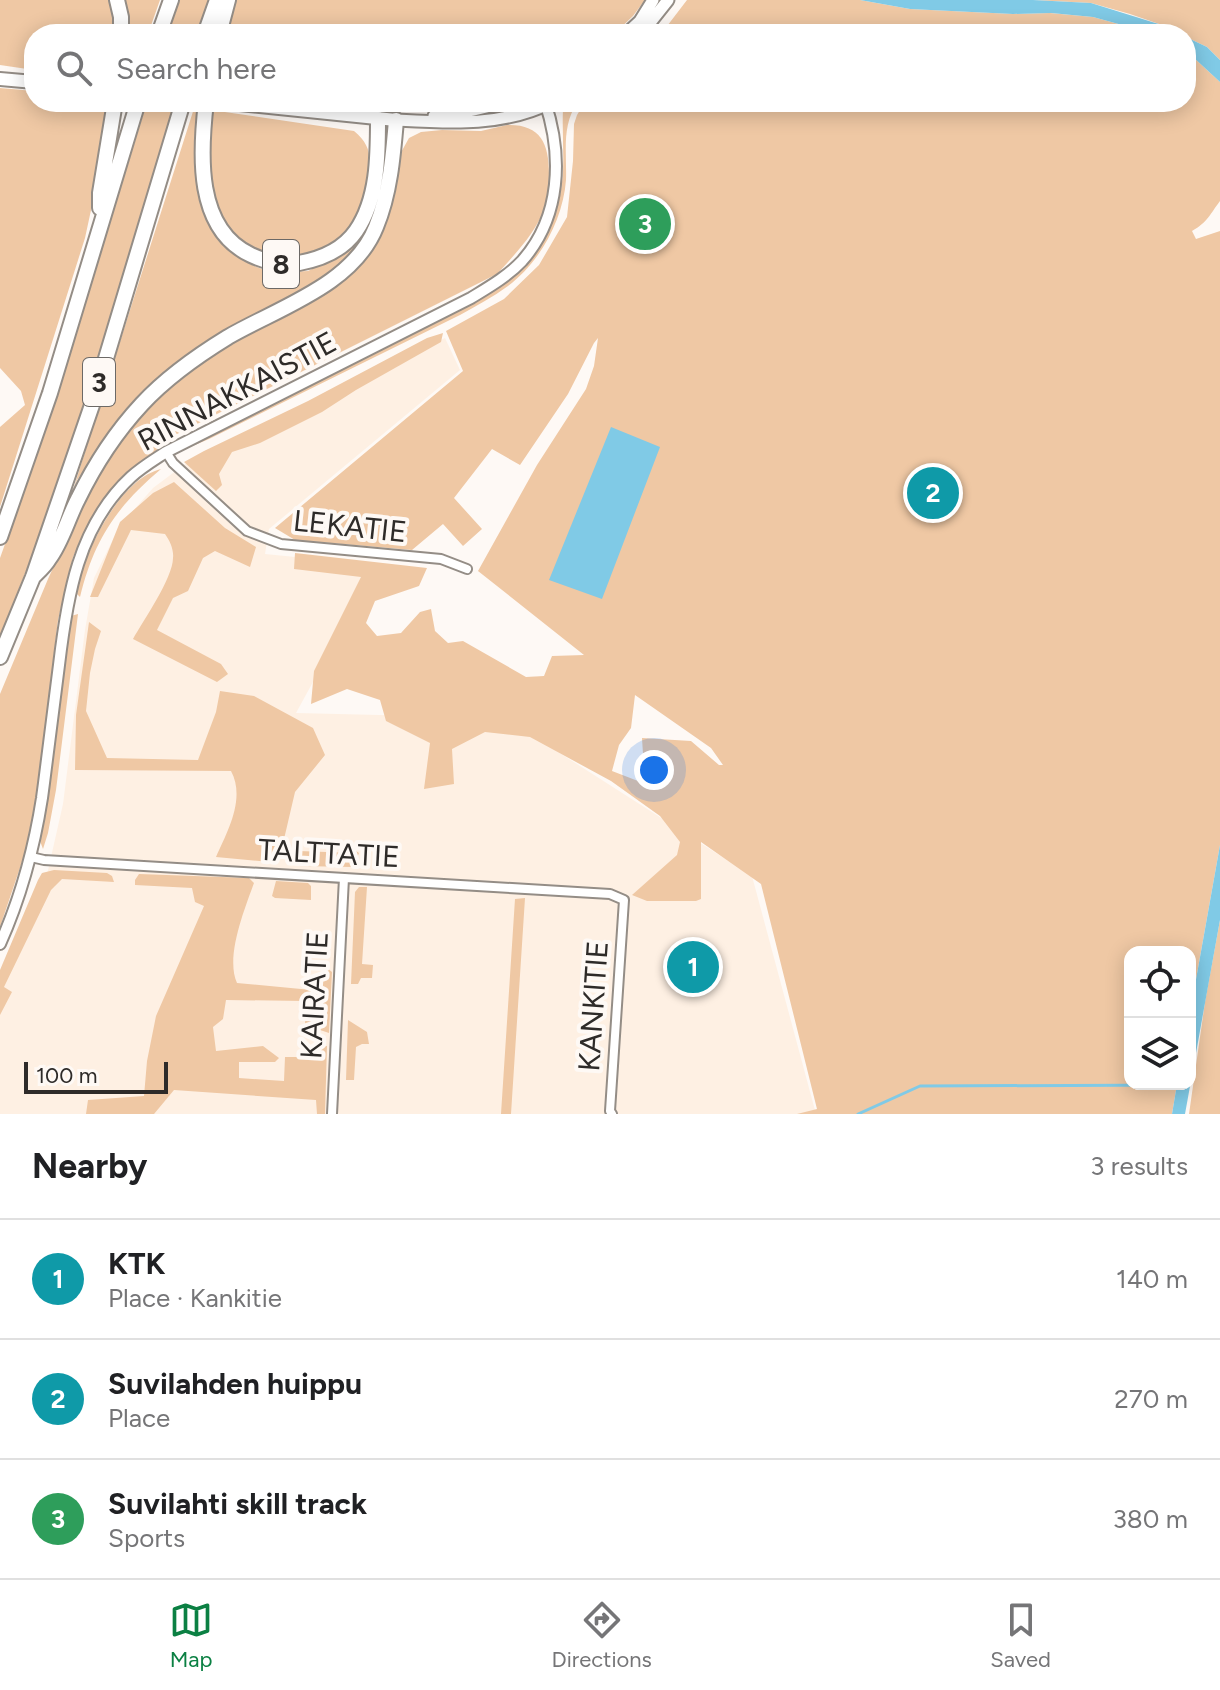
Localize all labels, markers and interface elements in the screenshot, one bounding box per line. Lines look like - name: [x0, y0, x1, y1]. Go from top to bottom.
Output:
- search box: [24, 24, 1196, 112]
- icon: search: [52, 46, 96, 90]
- text: Search here: [116, 50, 276, 87]
- pin: 3: [619, 194, 671, 254]
- road number: 8: [263, 240, 299, 288]
- street label: RINNAKKAISTIE: [131, 323, 343, 459]
- road number: 3: [83, 358, 115, 406]
- pin: 2: [907, 463, 959, 523]
- street label: LEKATIE: [291, 502, 409, 550]
- your location: [634, 750, 674, 790]
- street label: TALTTATIE: [257, 831, 401, 875]
- street label: KAIRATIE: [292, 930, 336, 1060]
- pin: 1: [667, 937, 719, 997]
- street label: KANKITIE: [570, 940, 616, 1072]
- map controls: [1124, 946, 1196, 1090]
- button: locate: [1124, 946, 1196, 1018]
- button: layers: [1124, 1018, 1196, 1090]
- scale bar: [24, 1058, 168, 1094]
- text: 100 m: [36, 1062, 97, 1089]
- text: Nearby: [32, 1146, 147, 1187]
- text: 3 results: [1090, 1150, 1188, 1182]
- text: KTK: [108, 1245, 165, 1282]
- text: 1: [53, 1263, 63, 1295]
- text: 140 m: [1116, 1263, 1188, 1295]
- text: Place · Kankitie: [108, 1282, 282, 1314]
- text: Suvilahden huippu: [108, 1365, 362, 1402]
- text: 2: [50, 1383, 66, 1415]
- text: 270 m: [1114, 1383, 1188, 1415]
- text: Place: [108, 1402, 170, 1434]
- text: Suvilahti skill track: [108, 1485, 367, 1522]
- text: 3: [51, 1503, 65, 1535]
- text: 380 m: [1113, 1503, 1188, 1535]
- text: Sports: [108, 1522, 185, 1554]
- tab: Map: [169, 1598, 213, 1673]
- tab: Directions: [552, 1598, 652, 1673]
- tab: Saved: [990, 1598, 1051, 1673]

